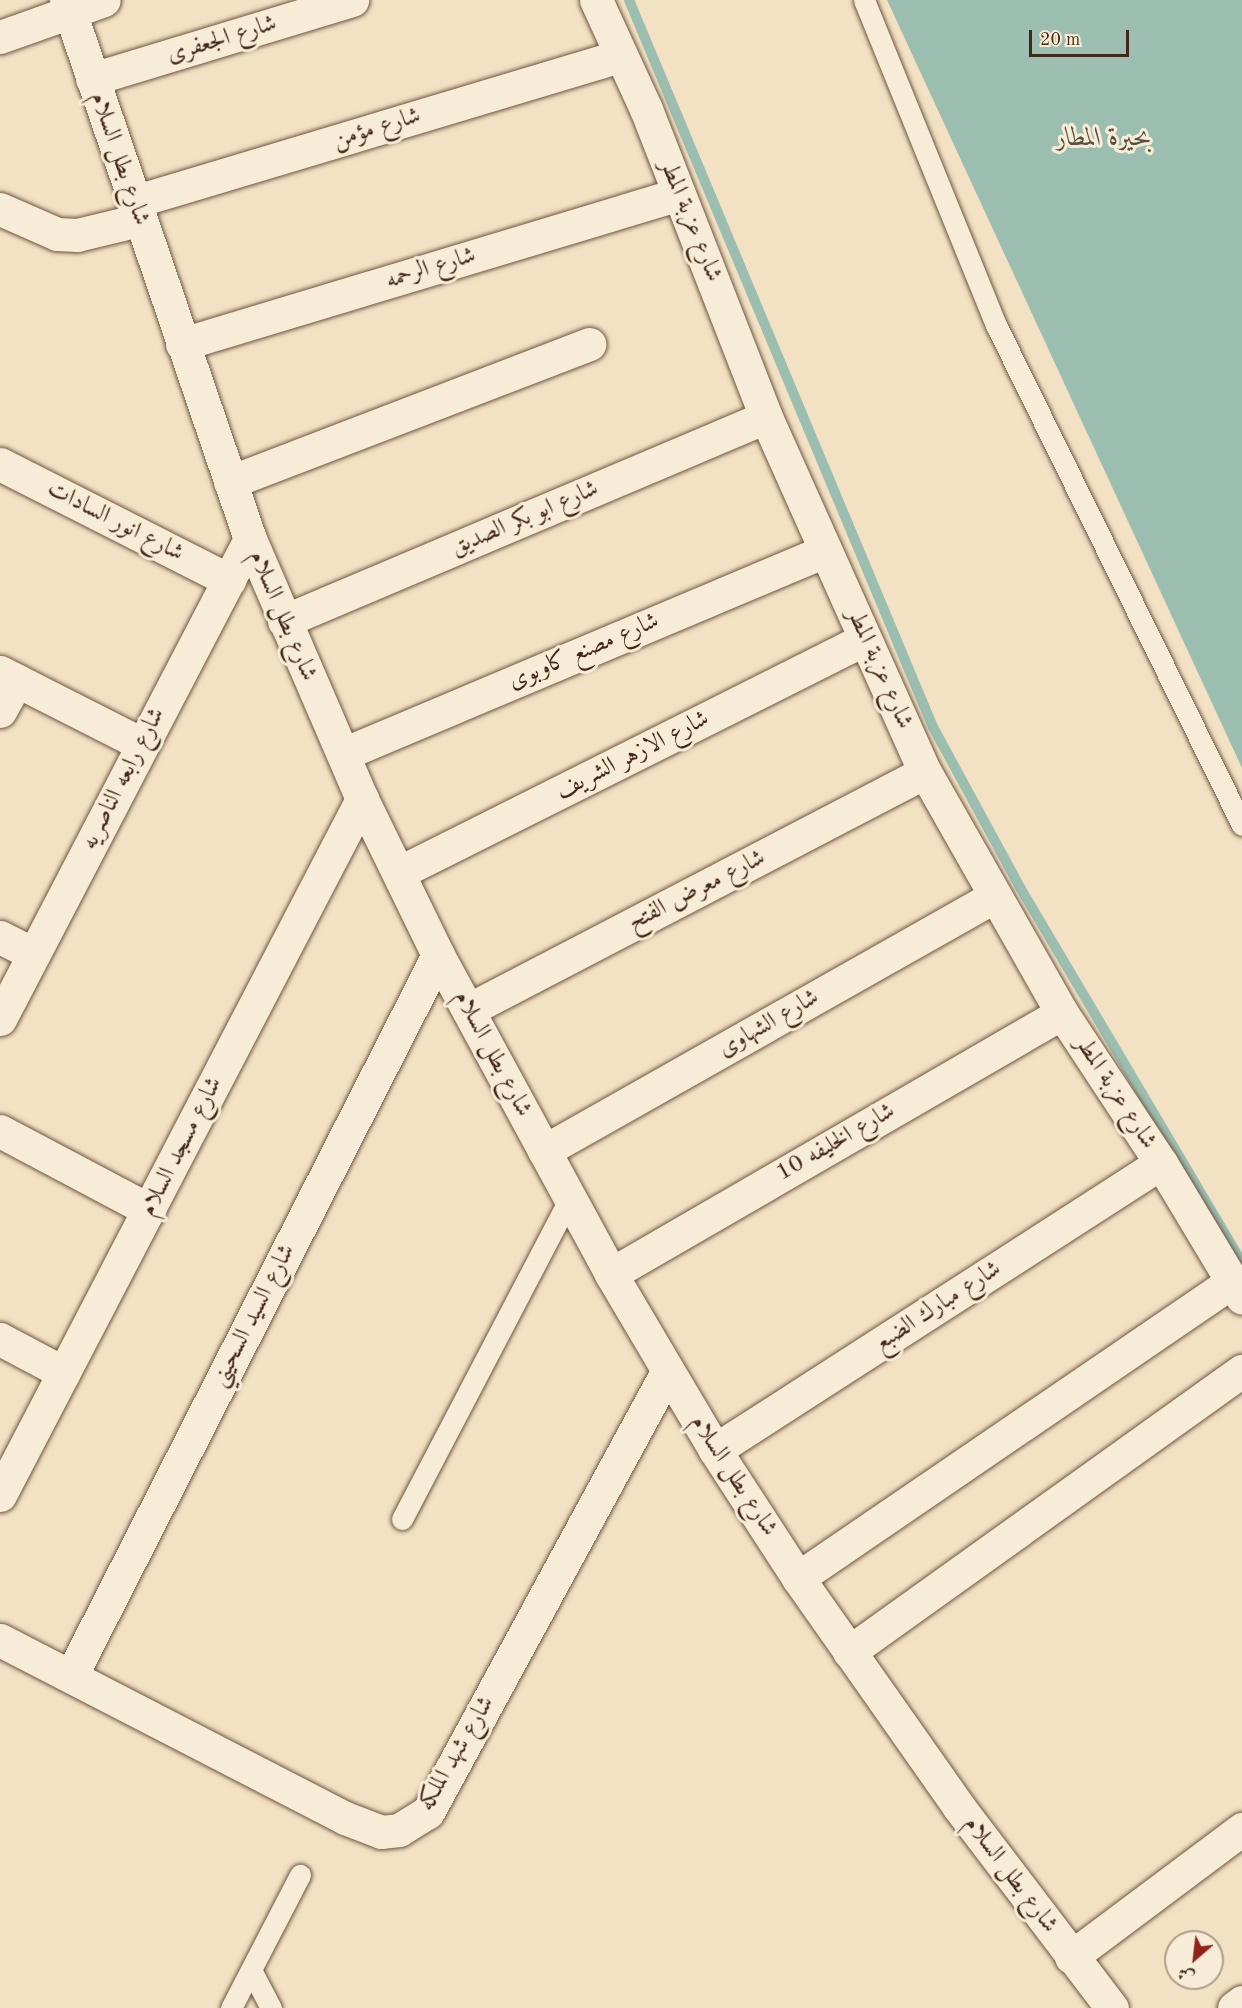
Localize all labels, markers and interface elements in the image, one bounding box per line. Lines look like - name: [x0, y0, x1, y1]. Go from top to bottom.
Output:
- street label: شارع الجعفرى: [164, 10, 280, 70]
- scale bar: [1032, 18, 1132, 56]
- text: 20 m: [1040, 31, 1080, 49]
- street label: شارع بطل السلام: [83, 89, 155, 229]
- street label: شارع مؤمن: [330, 102, 424, 156]
- water label: بحيرة المطار: [1056, 123, 1152, 155]
- street label: شارع عزبة المطر: [653, 156, 727, 286]
- street label: شارع الرحمه: [383, 242, 479, 296]
- street label: شارع انور السادات: [42, 475, 188, 569]
- street label: شارع ابو بكر الصديق: [447, 475, 603, 563]
- street label: شارع بطل السلام: [242, 546, 322, 686]
- street label: شارع عزبة المطر: [840, 604, 918, 734]
- street label: شارع مصنع كاوبوى: [504, 607, 664, 697]
- street label: شارع رابعه الناصريه: [76, 703, 172, 855]
- street label: شارع الازهر الشريف: [552, 705, 714, 807]
- street label: شارع معرض الفتح: [624, 844, 770, 938]
- street label: شارع الشهاوى: [714, 984, 824, 1064]
- street label: شارع بطل السلام: [447, 986, 537, 1122]
- street label: شارع عزبة المطر: [1068, 1031, 1162, 1155]
- street label: شارع مسجد السلام: [135, 1072, 229, 1222]
- street label: شارع الخليفه 10: [772, 1098, 900, 1188]
- street label: شارع السيد السحيني: [206, 1240, 302, 1392]
- street label: شارع مبارك الضبع: [869, 1255, 1007, 1359]
- street label: شارع بطل السلام: [683, 1410, 783, 1542]
- street label: شارع شهد الملكه: [413, 1691, 501, 1817]
- street label: شارع بطل السلام: [957, 1811, 1063, 1939]
- north arrow: [1164, 1930, 1224, 1990]
- text: ش: [1176, 1963, 1197, 1985]

